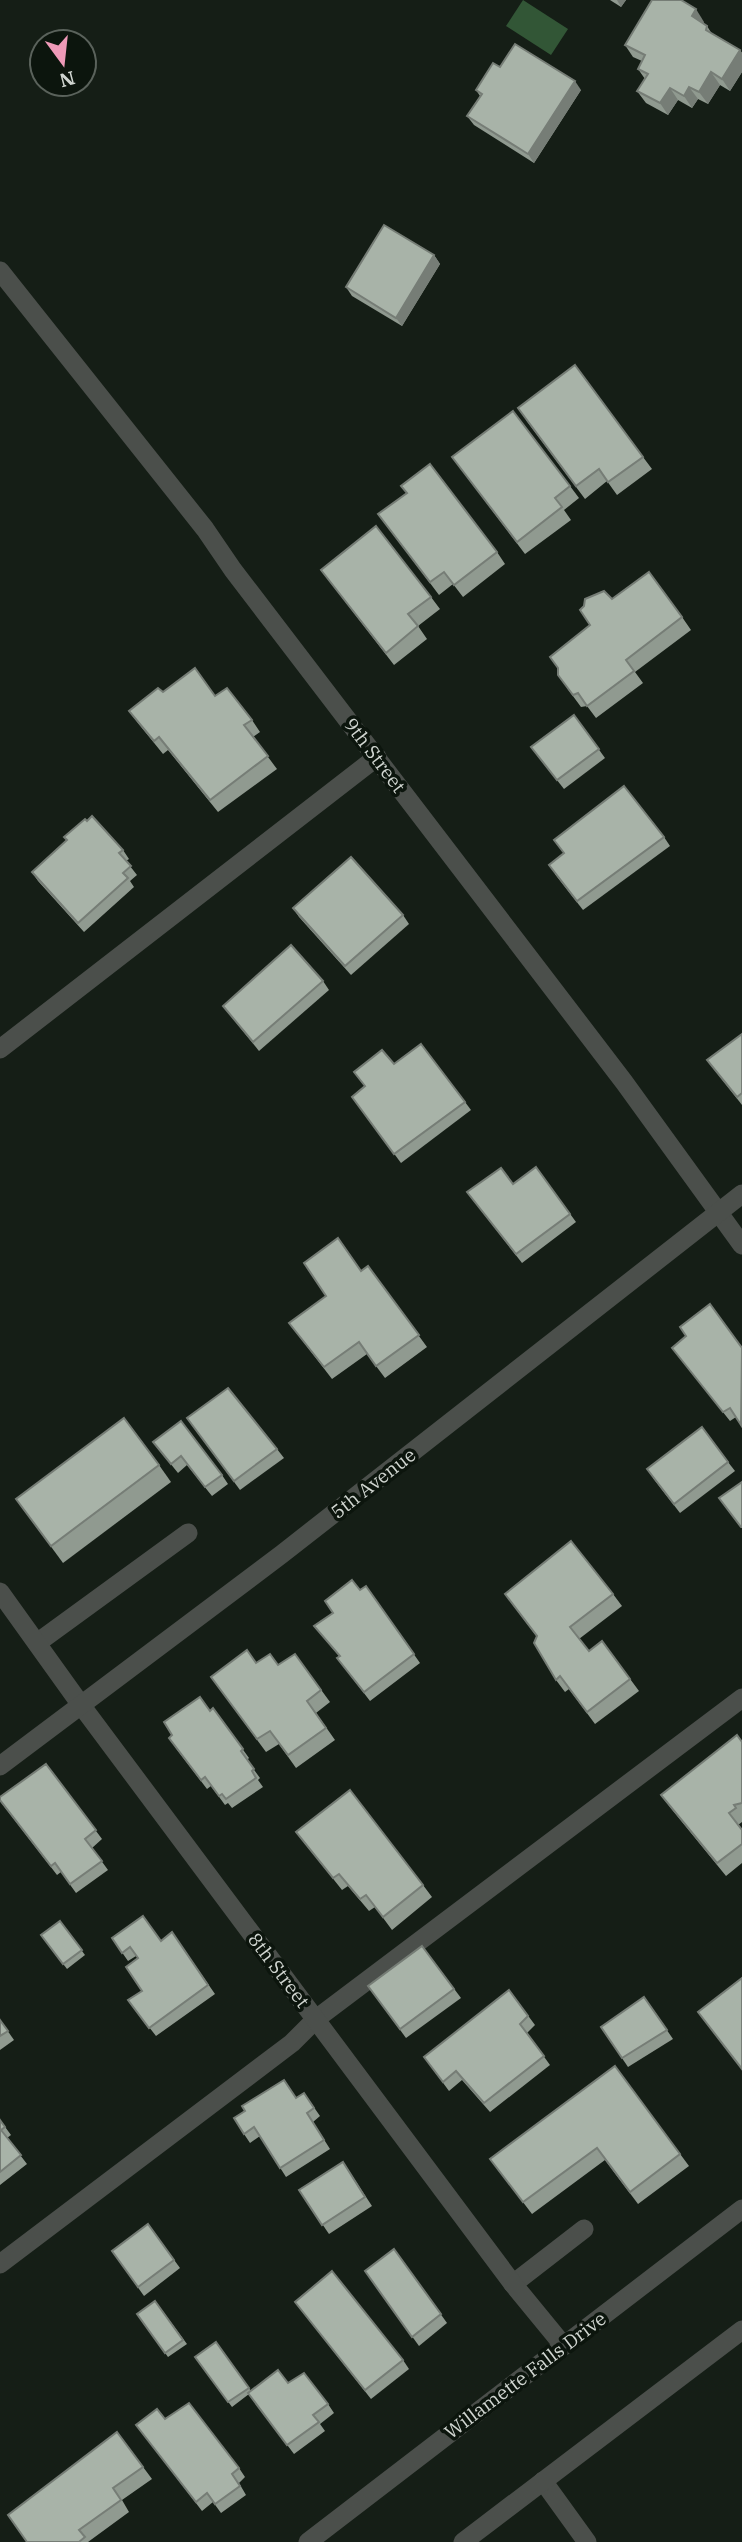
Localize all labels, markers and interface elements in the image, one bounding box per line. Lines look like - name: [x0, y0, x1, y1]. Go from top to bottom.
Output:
- north arrow: [28, 28, 98, 98]
- text: N: [57, 66, 78, 93]
- street label: 9th Street: [339, 713, 411, 797]
- street label: 5th Avenue: [326, 1442, 420, 1524]
- street label: 8th Street: [243, 1928, 315, 2012]
- street label: Willamette Falls Drive: [439, 2306, 611, 2444]

